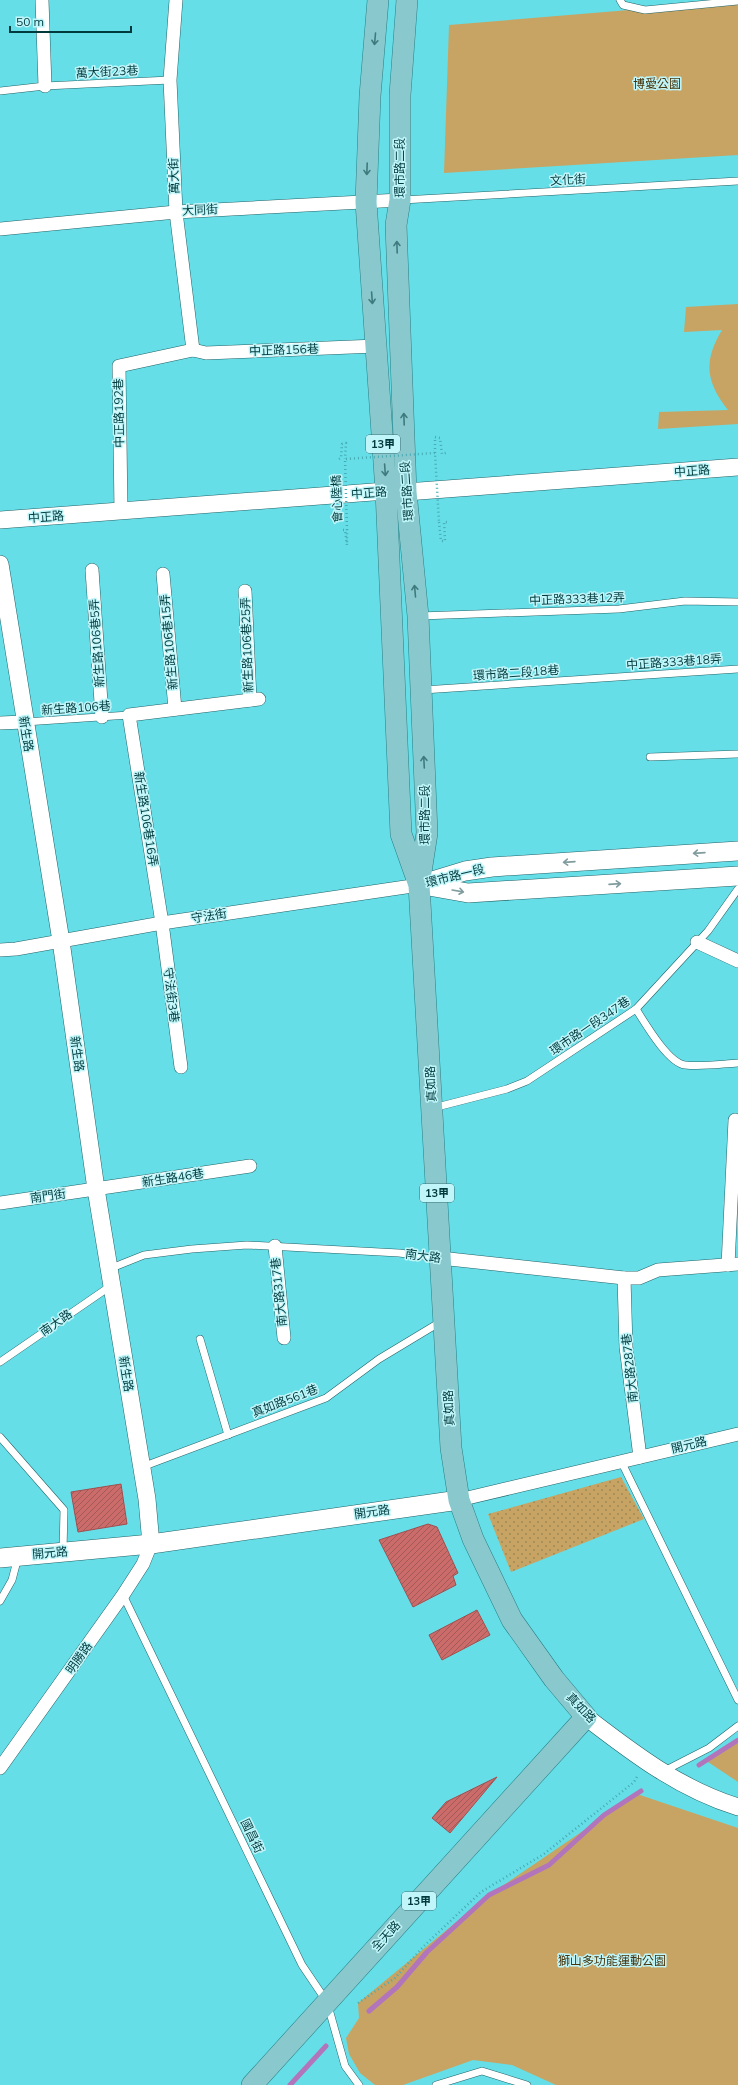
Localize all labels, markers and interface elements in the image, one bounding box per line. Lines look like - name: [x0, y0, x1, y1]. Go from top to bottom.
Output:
- scale bar: [10, 8, 131, 34]
- text: 50 m: [16, 14, 44, 29]
- one-way arrow: [371, 32, 378, 45]
- street label: 萬大街23巷: [75, 62, 139, 81]
- park label: 博愛公園: [633, 76, 681, 91]
- street label: 環市路二段: [392, 138, 407, 198]
- street label: 萬大街: [165, 158, 182, 194]
- one-way arrow: [363, 162, 371, 175]
- street label: 文化街: [550, 171, 586, 188]
- street label: 大同街: [182, 201, 218, 218]
- one-way arrow: [394, 241, 401, 254]
- one-way arrow: [369, 291, 376, 304]
- street label: 中正路156巷: [249, 341, 319, 358]
- street label: 中正路192巷: [110, 378, 127, 448]
- one-way arrow: [400, 413, 407, 426]
- road number: 13甲: [366, 435, 400, 453]
- street label: 環市路二段: [397, 461, 416, 521]
- street label: 中正路: [673, 462, 710, 479]
- one-way arrow: [381, 463, 388, 476]
- street label: 會心陸橋: [328, 475, 345, 523]
- street label: 中正路: [350, 484, 387, 501]
- street label: 中正路: [27, 508, 64, 525]
- one-way arrow: [412, 585, 419, 598]
- street label: 中正路333巷12弄: [529, 589, 625, 608]
- street label: 新生路106巷15弄: [157, 594, 180, 691]
- street label: 新生路106巷25弄: [237, 597, 256, 693]
- street label: 新生路106巷5弄: [86, 598, 107, 688]
- street label: 中正路333巷18弄: [626, 651, 722, 672]
- street label: 環市路二段18巷: [472, 662, 560, 683]
- street label: 新生路106巷: [41, 698, 111, 717]
- street label: 新生路: [16, 715, 37, 753]
- one-way arrow: [420, 756, 428, 769]
- street label: 新生路106巷16弄: [132, 770, 161, 868]
- street label: 環市路二段: [417, 785, 432, 845]
- one-way arrow: [693, 850, 706, 857]
- one-way arrow: [563, 858, 576, 865]
- street label: 環市路一段: [424, 861, 486, 890]
- one-way arrow: [608, 880, 621, 888]
- one-way arrow: [451, 887, 464, 895]
- street label: 守法街: [190, 905, 228, 926]
- street label: 守法街3巷: [161, 967, 182, 1023]
- street label: 環市路一段347巷: [547, 993, 633, 1058]
- street label: 新生路: [68, 1035, 87, 1073]
- street label: 真如路: [422, 1066, 439, 1102]
- street label: 新生路46巷: [141, 1165, 205, 1190]
- road number: 13甲: [420, 1184, 454, 1202]
- street label: 南門街: [29, 1186, 67, 1205]
- street label: 南大路: [404, 1246, 442, 1265]
- street label: 南大路317巷: [267, 1257, 290, 1327]
- street label: 南大路: [37, 1306, 75, 1339]
- street label: 南大路287巷: [618, 1333, 641, 1403]
- street label: 新生路: [116, 1355, 137, 1393]
- street label: 真如路561巷: [250, 1381, 320, 1420]
- street label: 真如路: [440, 1390, 457, 1426]
- street label: 開元路: [670, 1433, 708, 1456]
- street label: 開元路: [353, 1502, 391, 1521]
- street label: 開元路: [31, 1543, 69, 1562]
- street label: 明勝路: [62, 1639, 95, 1677]
- street label: 真如路: [563, 1689, 599, 1726]
- street label: 國昌街: [238, 1816, 267, 1855]
- road number: 13甲: [402, 1892, 436, 1910]
- street label: 全天路: [368, 1917, 403, 1954]
- park label: 獅山多功能運動公園: [558, 1953, 666, 1968]

